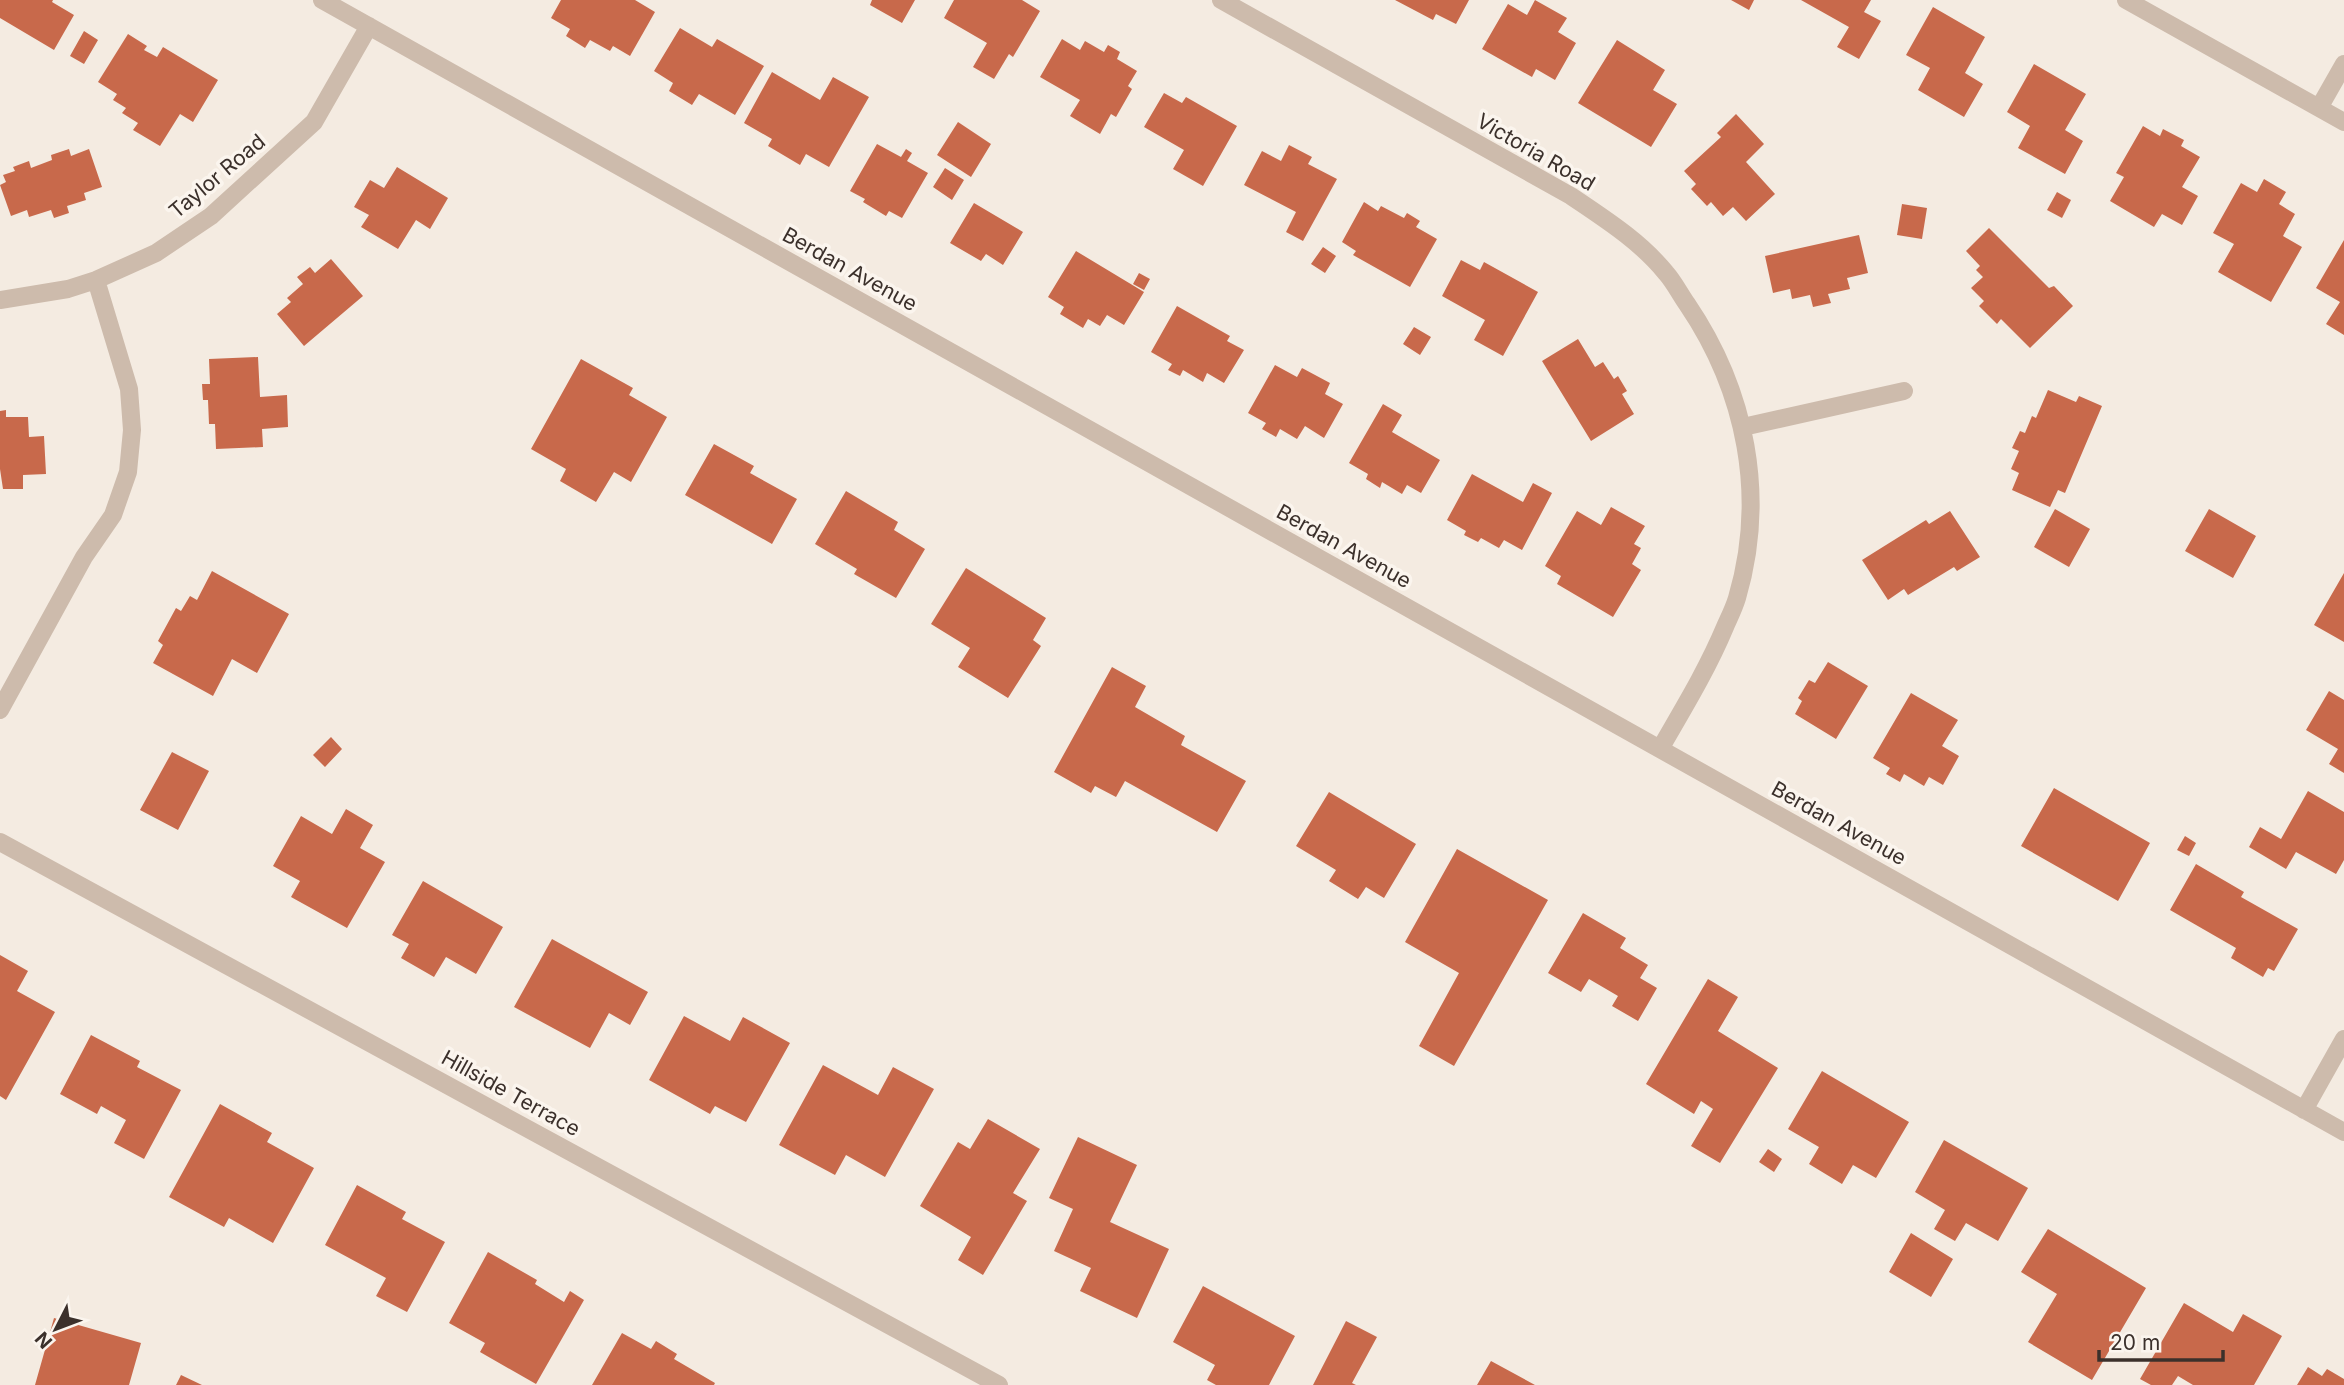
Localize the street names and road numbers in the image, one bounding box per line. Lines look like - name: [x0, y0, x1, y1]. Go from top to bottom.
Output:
- street label: Victoria Road: [1472, 108, 1600, 196]
- street label: Taylor Road: [164, 129, 270, 223]
- street label: Berdan Avenue: [778, 222, 922, 316]
- street label: Berdan Avenue: [1272, 499, 1416, 593]
- street label: Berdan Avenue: [1767, 776, 1911, 870]
- street label: Hillside Terrace: [437, 1045, 585, 1141]

